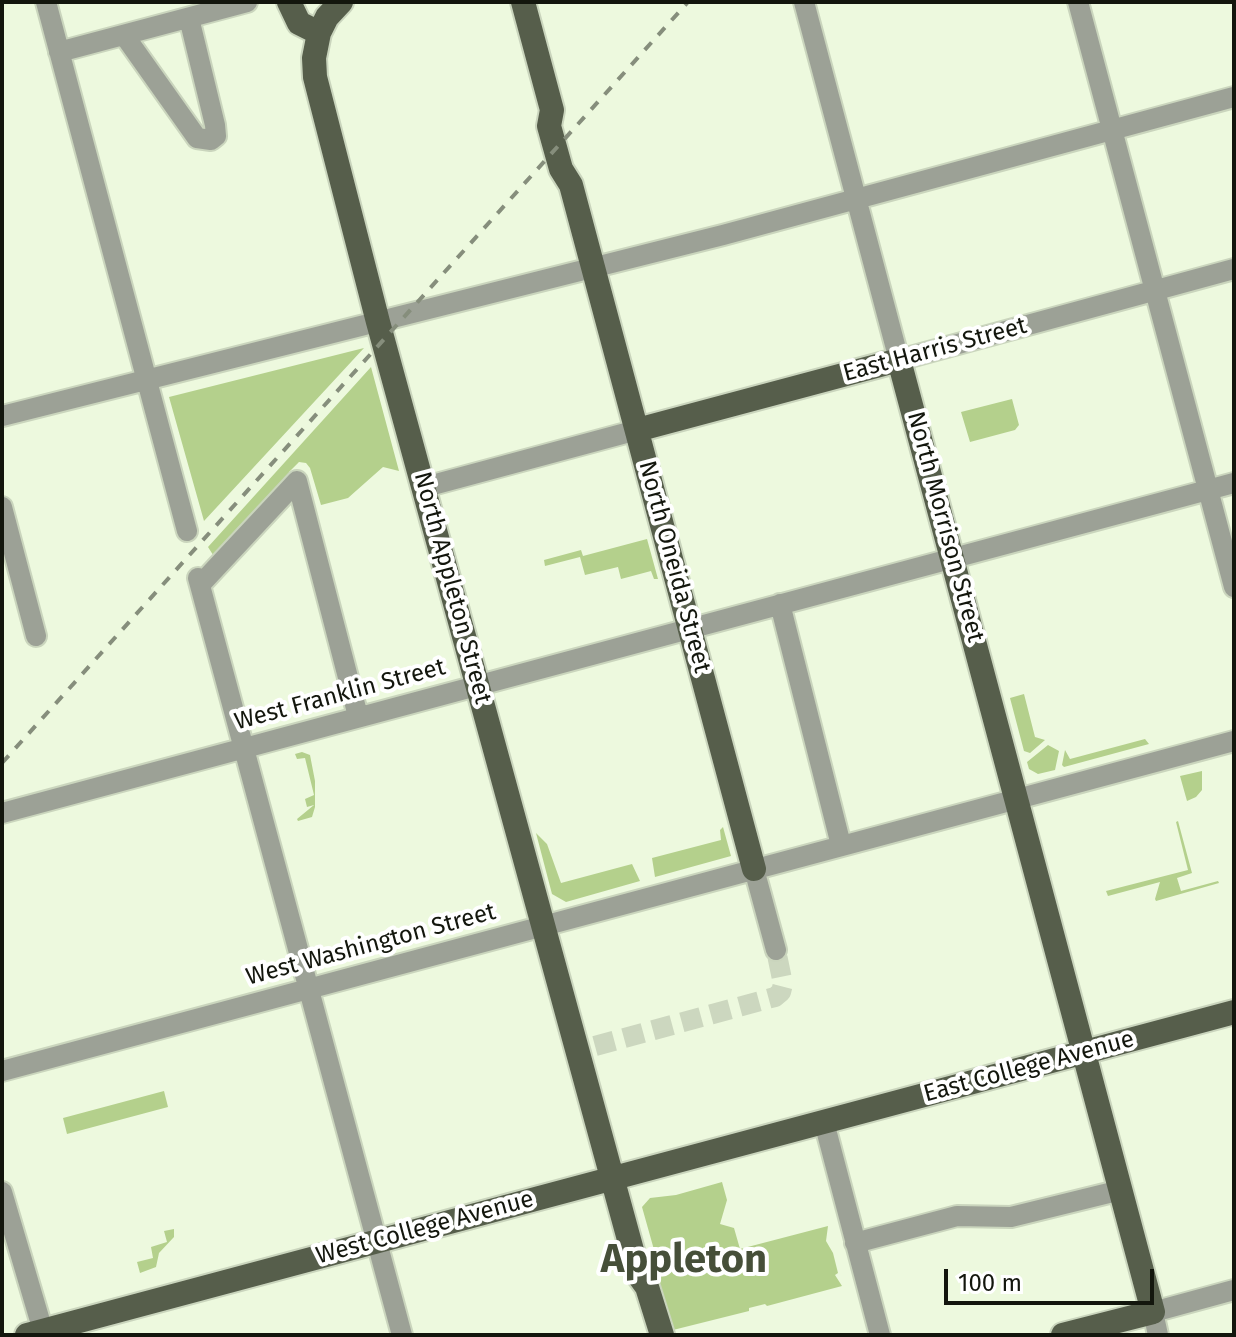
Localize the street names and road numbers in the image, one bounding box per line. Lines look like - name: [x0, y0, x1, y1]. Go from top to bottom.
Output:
- street label: East Harris Street: [840, 312, 1030, 388]
- street label: North Morrison Street: [900, 409, 990, 645]
- street label: North Oneida Street: [632, 458, 716, 676]
- street label: North Appleton Street: [407, 469, 497, 707]
- street label: West Franklin Street: [231, 653, 449, 737]
- street label: West Washington Street: [243, 898, 499, 992]
- street label: East College Avenue: [921, 1025, 1137, 1109]
- street label: West College Avenue: [313, 1185, 537, 1271]

